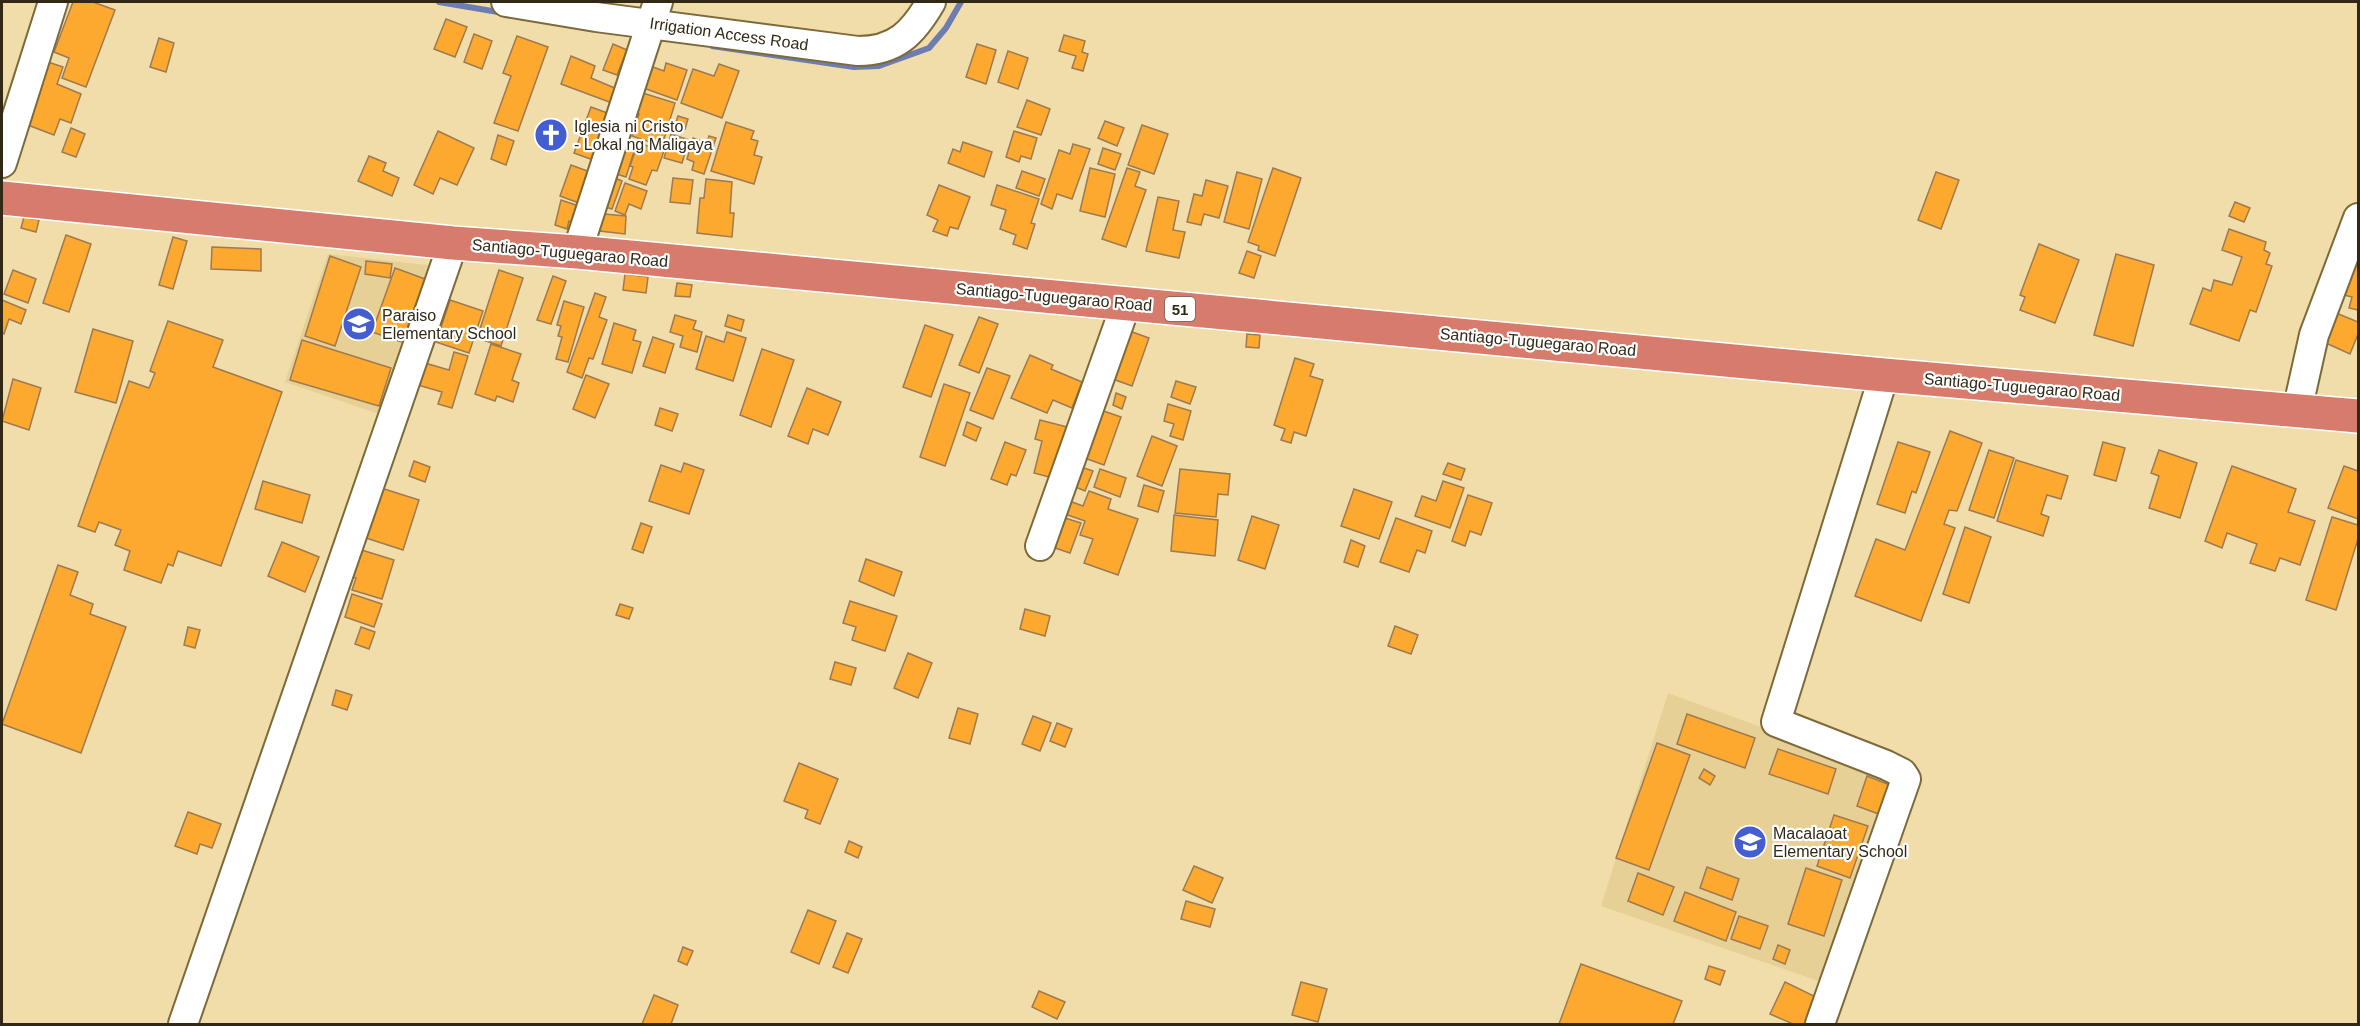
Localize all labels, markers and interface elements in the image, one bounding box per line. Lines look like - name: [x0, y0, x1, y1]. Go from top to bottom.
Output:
- street label: Irrigation Access Road: [649, 14, 809, 54]
- church icon: Iglesia ni Cristo - Lokal ng Maligaya: [533, 117, 569, 153]
- place label: Iglesia ni Cristo - Lokal ng Maligaya: [574, 118, 713, 153]
- street label: Santiago-Tuguegarao Road: [471, 236, 669, 270]
- street label: Santiago-Tuguegarao Road: [955, 280, 1153, 314]
- road number: 51: [1165, 297, 1195, 321]
- school or university icon: Paraiso Elementary School: [341, 306, 377, 342]
- place label: Paraiso Elementary School: [382, 307, 516, 342]
- street label: Santiago-Tuguegarao Road: [1439, 325, 1637, 359]
- street label: Santiago-Tuguegarao Road: [1923, 370, 2121, 404]
- school or university icon: Macalaoat Elementary School: [1732, 824, 1768, 860]
- place label: Macalaoat Elementary School: [1773, 825, 1907, 860]

